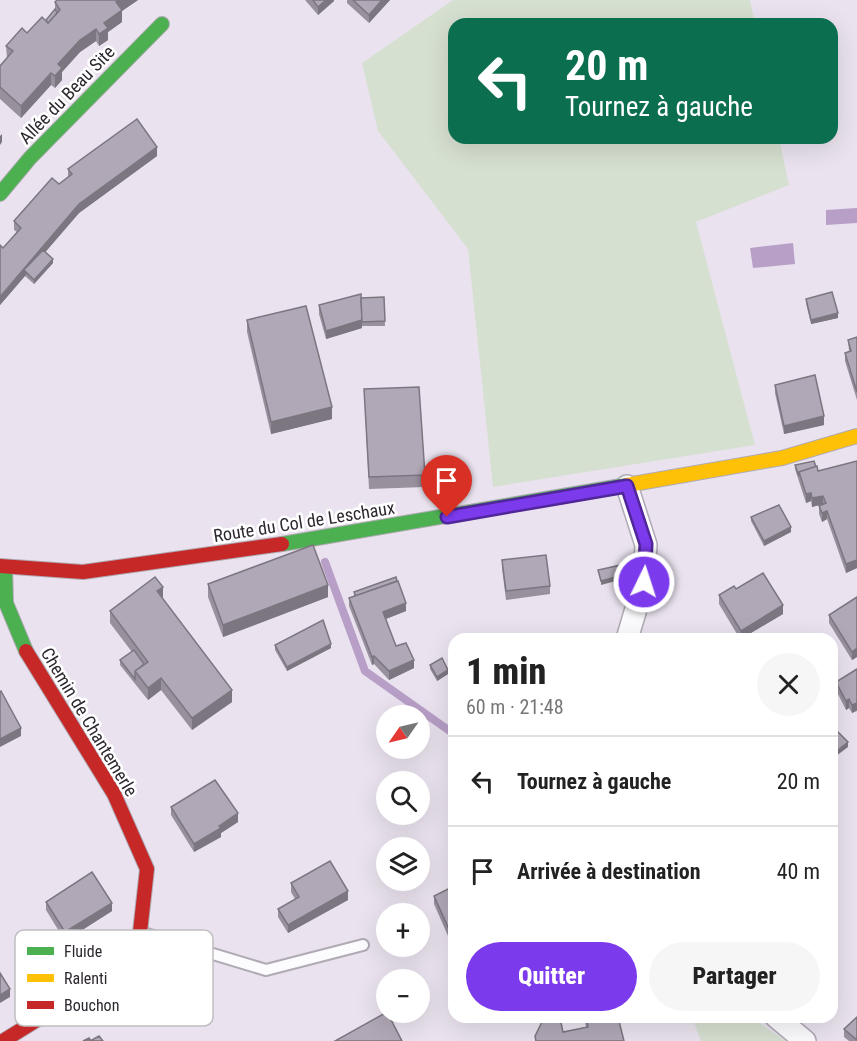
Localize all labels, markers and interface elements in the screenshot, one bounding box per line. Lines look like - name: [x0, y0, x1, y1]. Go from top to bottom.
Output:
- street label: Allée du Beau Site: [15, 41, 119, 148]
- text: 20 m: [565, 41, 648, 90]
- icon: left: [466, 42, 544, 120]
- text: Tournez à gauche: [565, 91, 753, 123]
- pin: [421, 455, 472, 517]
- icon: arrive: [430, 464, 463, 497]
- street label: Route du Col de Leschaux: [212, 497, 396, 546]
- position arrow: [612, 550, 676, 614]
- street label: Chemin de Chantemerle: [37, 644, 142, 800]
- text: 1 min: [466, 651, 546, 693]
- button: close: [757, 653, 820, 716]
- text: 60 m · 21:48: [466, 695, 564, 719]
- north arrow: [376, 705, 430, 759]
- map controls: [376, 705, 430, 1023]
- icon: left: [466, 765, 499, 798]
- text: Tournez à gauche: [517, 769, 671, 794]
- text: 20 m: [777, 769, 820, 794]
- button: search: [376, 771, 430, 825]
- button: layers: [376, 837, 430, 891]
- icon: arrive: [466, 855, 499, 888]
- text: Arrivée à destination: [517, 859, 701, 884]
- text: 40 m: [777, 859, 820, 884]
- button: +: [376, 903, 430, 957]
- legend: [15, 930, 213, 1026]
- text: Fluide: [64, 942, 102, 961]
- button: Quitter: [466, 942, 637, 1011]
- button: Partager: [649, 942, 820, 1011]
- text: Ralenti: [64, 969, 107, 988]
- button: −: [376, 969, 430, 1023]
- text: Bouchon: [64, 996, 119, 1015]

